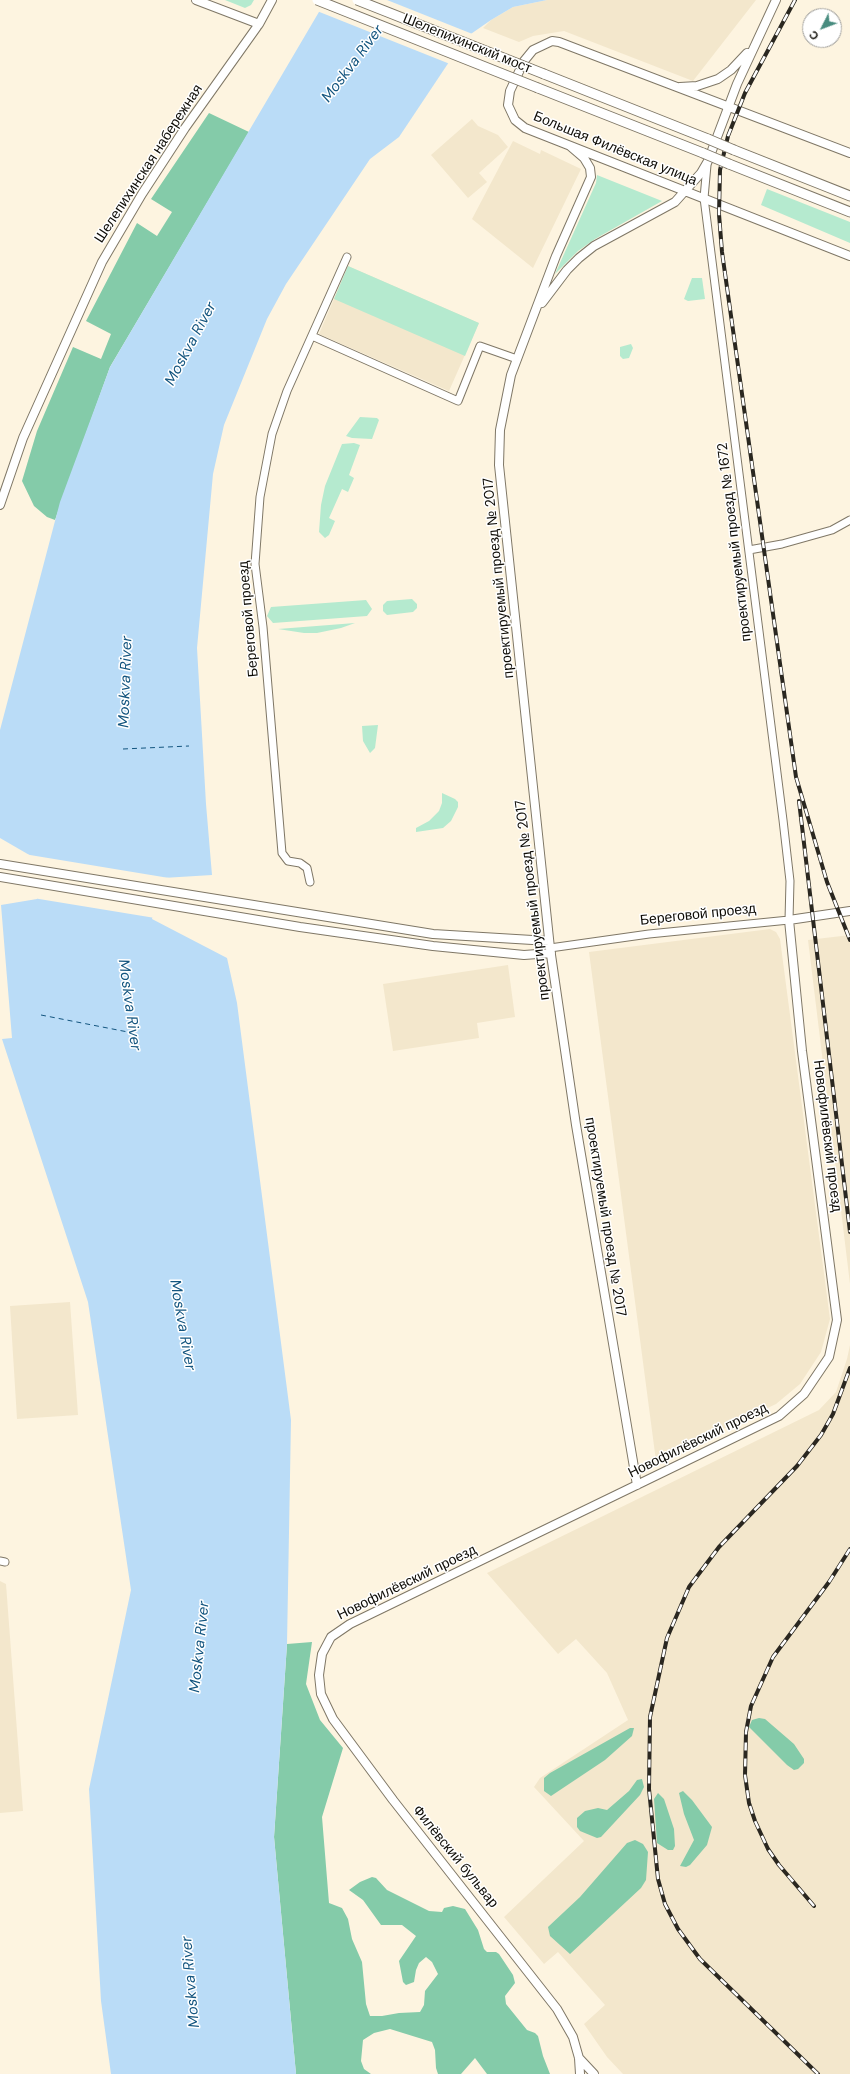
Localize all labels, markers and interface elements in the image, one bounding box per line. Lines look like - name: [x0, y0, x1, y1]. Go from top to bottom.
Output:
- north arrow: [802, 8, 842, 48]
- street label: Шелепихинский мост: [400, 10, 534, 78]
- water label: Moskva River: [318, 22, 388, 106]
- text: С: [806, 28, 822, 43]
- street label: Шелепихинская набережная: [91, 82, 207, 246]
- street label: Большая Филёвская улица: [531, 108, 699, 190]
- water label: Moskva River: [161, 299, 221, 389]
- street label: проектируемый проезд № 1672: [714, 442, 756, 642]
- street label: проектируемый проезд № 2017: [480, 477, 518, 679]
- street label: Береговой проезд: [236, 560, 262, 678]
- water label: Moskva River: [115, 636, 137, 728]
- street label: проектируемый проезд № 2017: [512, 799, 554, 1001]
- street label: Береговой проезд: [639, 901, 757, 929]
- water label: Moskva River: [114, 958, 144, 1052]
- street label: Новофилёвский проезд: [809, 1059, 845, 1213]
- street label: проектируемый проезд № 2017: [581, 1116, 629, 1318]
- water label: Moskva River: [165, 1278, 199, 1372]
- street label: Новофилёвский проезд: [626, 1400, 770, 1482]
- street label: Новофилёвский проезд: [335, 1542, 479, 1624]
- water label: Moskva River: [186, 1600, 214, 1694]
- street label: Филёвский бульвар: [409, 1802, 501, 1912]
- water label: Moskva River: [178, 1935, 204, 2029]

